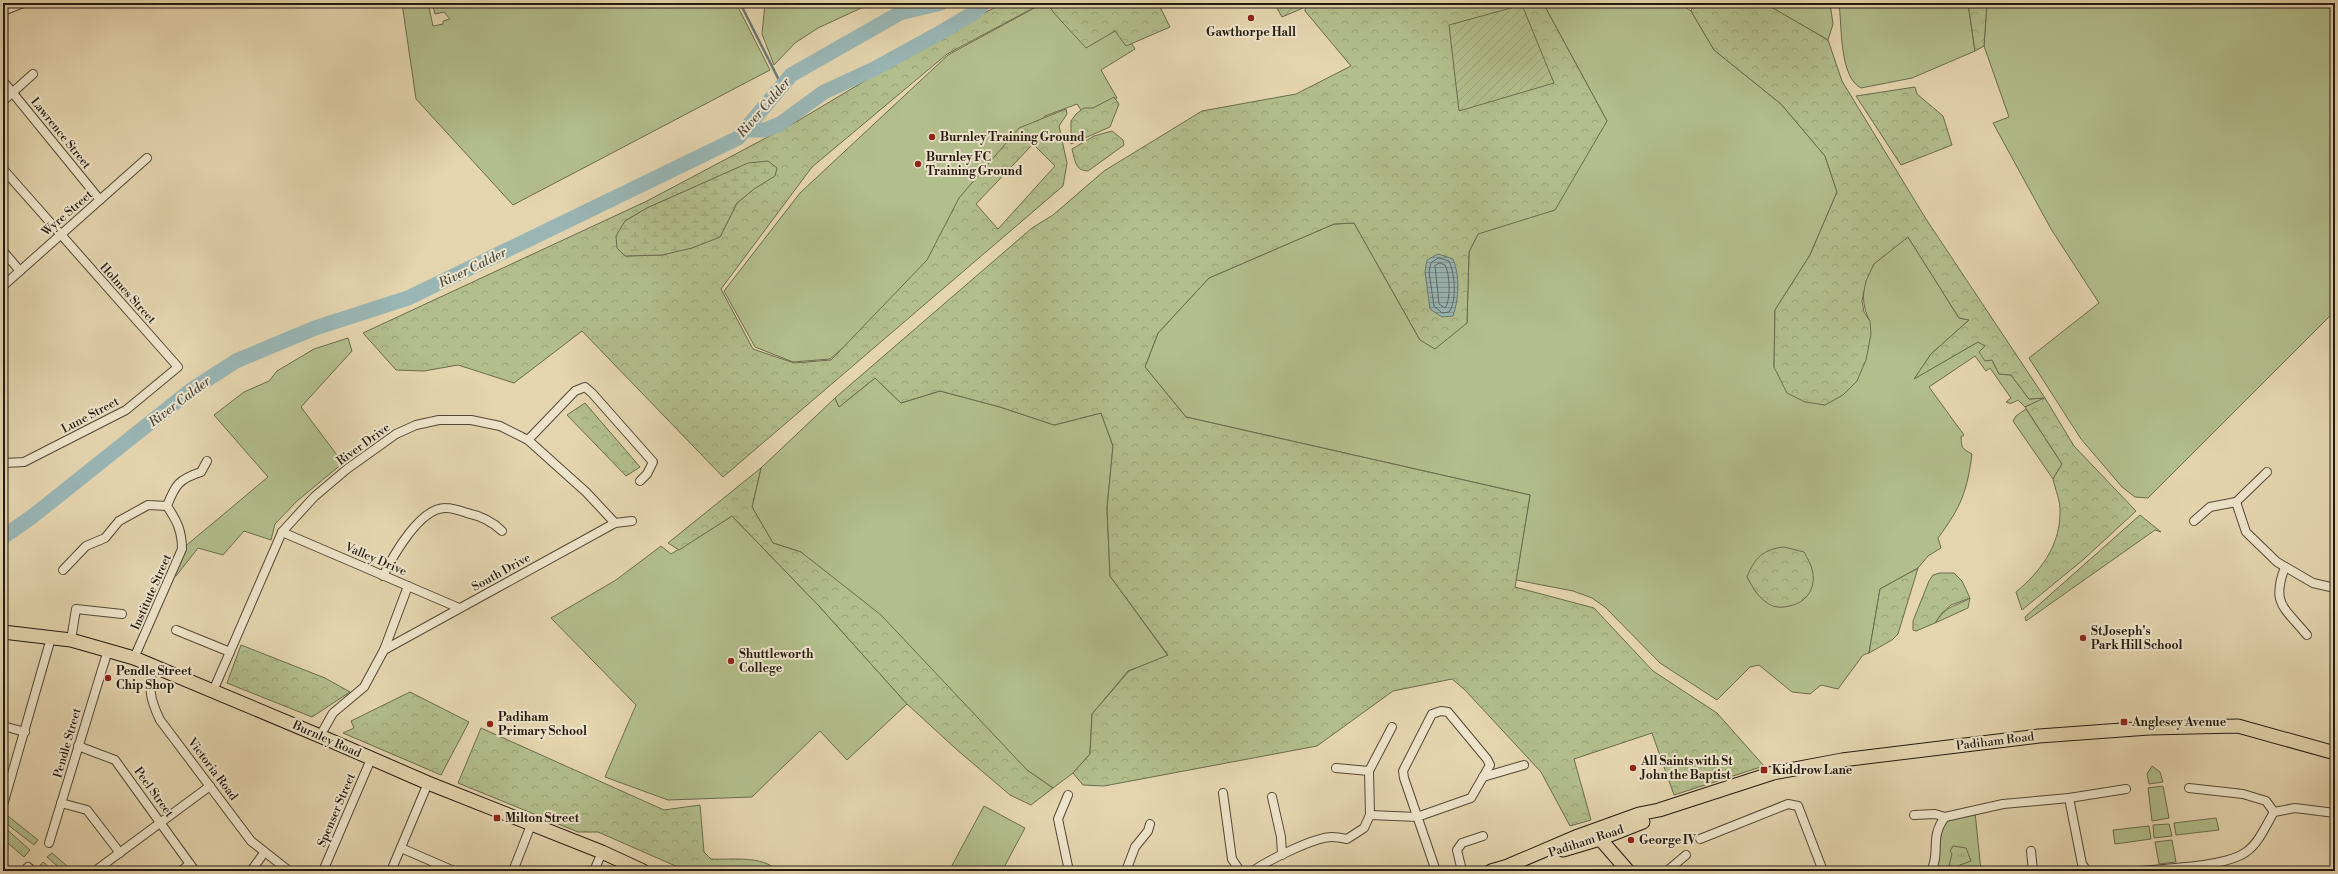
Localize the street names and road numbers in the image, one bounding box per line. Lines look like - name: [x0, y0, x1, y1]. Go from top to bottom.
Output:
- street label: Lawrence Street: [27, 95, 95, 173]
- street label: Wyre Street: [38, 187, 96, 240]
- street label: Holmes Street: [96, 260, 159, 327]
- street label: Lune Street: [59, 394, 122, 437]
- street label: River Drive: [334, 420, 393, 469]
- street label: Valley Drive: [342, 539, 409, 579]
- street label: South Drive: [469, 550, 533, 595]
- street label: Institute Street: [128, 551, 175, 632]
- street label: Pendle Street: [50, 706, 85, 780]
- street label: Burnley Road: [289, 717, 364, 761]
- street label: Padiham Road: [1955, 729, 2035, 754]
- street label: Victoria Road: [184, 734, 241, 804]
- street label: Peel Street: [130, 764, 177, 821]
- street label: Spenser Street: [314, 770, 359, 849]
- street label: Padiham Road: [1547, 822, 1626, 861]

